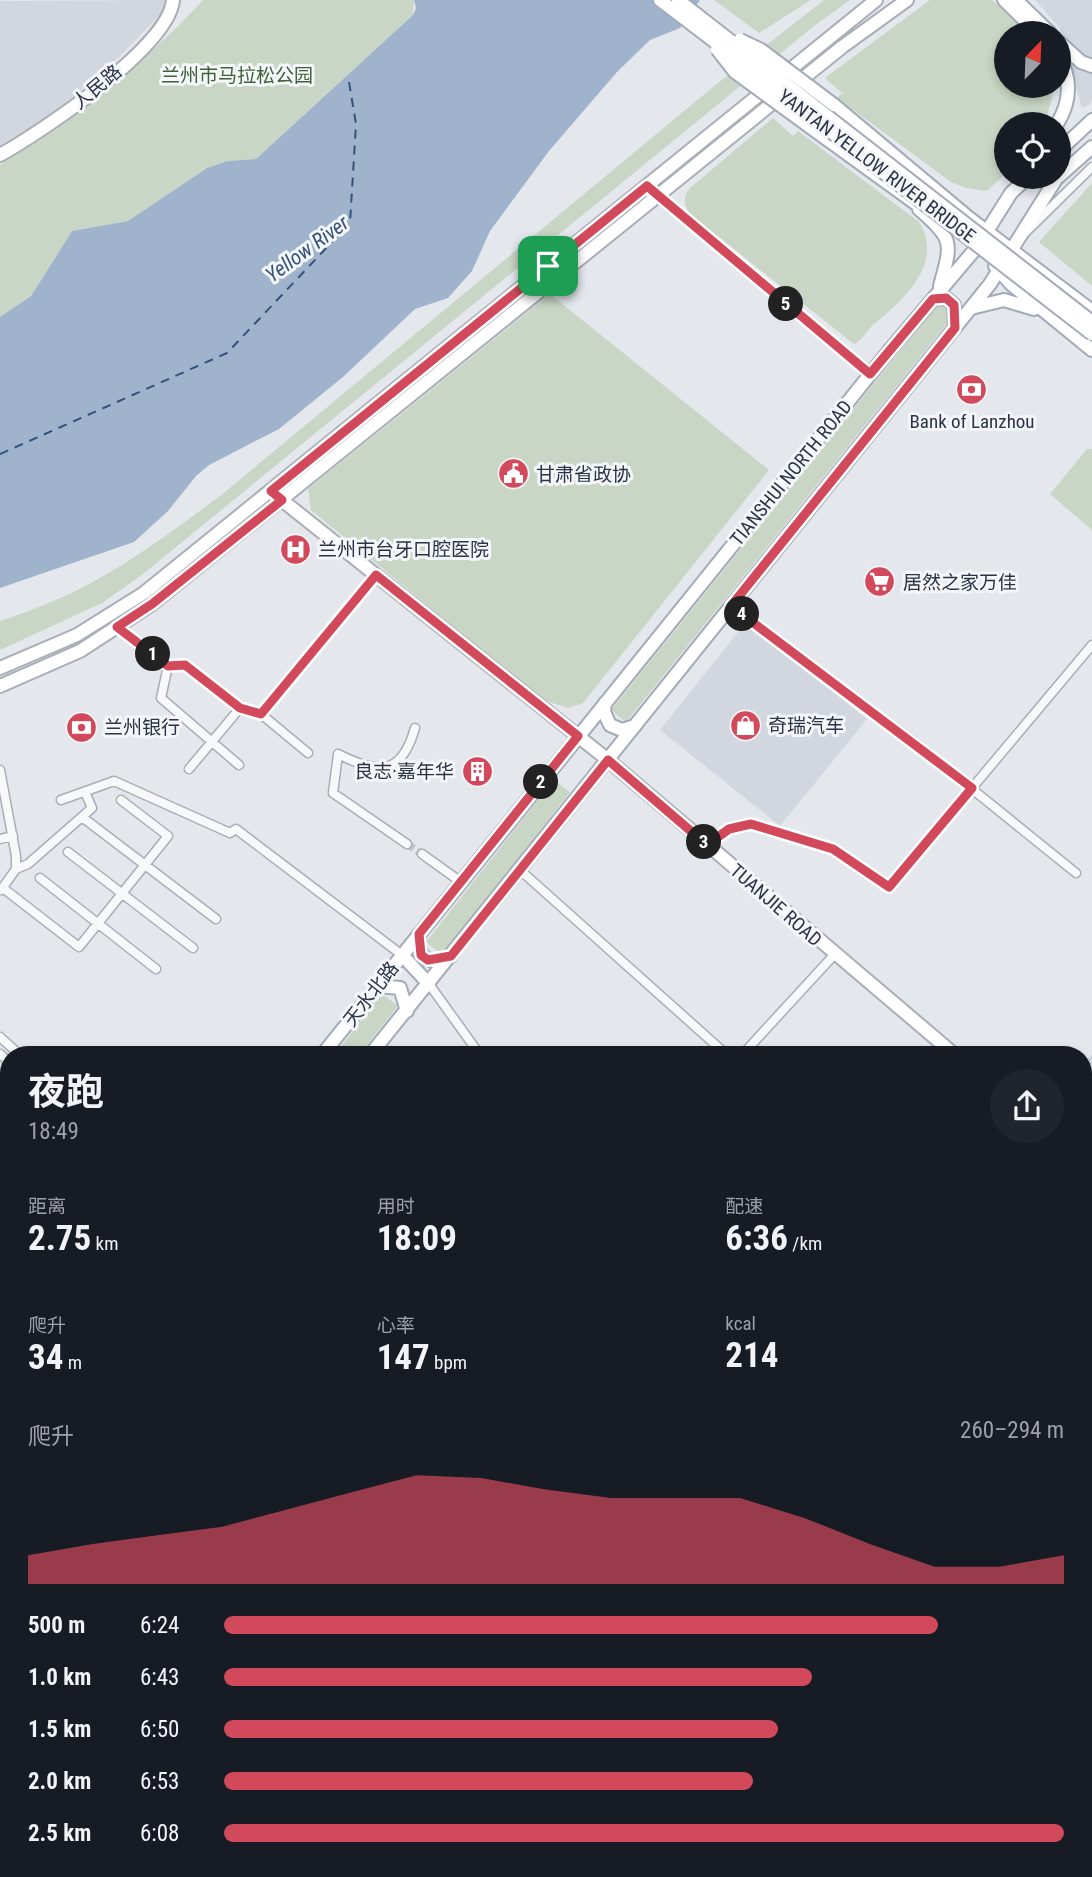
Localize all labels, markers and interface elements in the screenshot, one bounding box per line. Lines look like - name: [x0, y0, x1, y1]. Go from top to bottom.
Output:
- north arrow: [994, 21, 1071, 98]
- map controls: [994, 21, 1071, 189]
- street label: 人民路: [68, 60, 126, 114]
- park label: 兰州市马拉松公园: [161, 64, 313, 87]
- street label: YANTAN YELLOW RIVER BRIDGE: [774, 84, 980, 248]
- button: locate: [994, 112, 1071, 189]
- water label: Yellow River: [261, 210, 354, 287]
- pin: [518, 236, 578, 296]
- icon: arrive: [529, 247, 567, 285]
- pin: 5: [768, 286, 804, 322]
- text: 5: [781, 292, 790, 315]
- bank icon: Bank of Lanzhou: [955, 373, 989, 407]
- street label: TIANSHUI NORTH ROAD: [725, 396, 857, 550]
- place label: Bank of Lanzhou: [909, 410, 1035, 433]
- public building icon: 甘肃省政协: [496, 457, 530, 491]
- place label: 甘肃省政协: [536, 463, 631, 486]
- hospital icon: 兰州市台牙口腔医院: [278, 532, 312, 566]
- place label: 兰州市台牙口腔医院: [318, 538, 489, 561]
- supermarket icon: 居然之家万佳: [863, 565, 897, 599]
- place label: 居然之家万佳: [903, 571, 1017, 594]
- pin: 4: [724, 596, 760, 632]
- text: 4: [737, 602, 746, 625]
- pin: 1: [136, 636, 170, 672]
- text: 1: [148, 642, 157, 665]
- shop icon: 奇瑞汽车: [728, 708, 762, 742]
- bank icon: 兰州银行: [64, 710, 98, 744]
- place label: 奇瑞汽车: [768, 714, 844, 737]
- place label: 兰州银行: [104, 716, 180, 739]
- building icon: 良志·嘉年华: [460, 754, 494, 788]
- place label: 良志·嘉年华: [354, 760, 454, 783]
- pin: 2: [524, 764, 558, 800]
- text: 2: [536, 770, 545, 793]
- pin: 3: [686, 824, 722, 860]
- text: 3: [699, 830, 708, 853]
- street label: TUANJIE ROAD: [725, 859, 827, 951]
- street label: 天水北路: [339, 957, 403, 1031]
- button: share: [990, 1069, 1064, 1143]
- text: 夜跑: [28, 1070, 104, 1114]
- text: 18:49: [28, 1118, 79, 1145]
- text: 距离: [28, 1195, 66, 1218]
- text: 用时: [377, 1195, 415, 1218]
- text: 配速: [725, 1195, 763, 1218]
- text: 2.75: [28, 1218, 91, 1259]
- text: 18:09: [377, 1218, 457, 1259]
- text: 6:36: [725, 1218, 788, 1259]
- text: km: [91, 1232, 118, 1255]
- text: /km: [788, 1232, 822, 1255]
- text: kcal: [725, 1312, 756, 1335]
- text: 爬升: [28, 1314, 66, 1337]
- text: 心率: [377, 1314, 415, 1337]
- text: 214: [725, 1335, 778, 1376]
- text: 34: [28, 1337, 63, 1378]
- text: 147: [377, 1337, 430, 1378]
- text: m: [63, 1351, 82, 1374]
- text: bpm: [430, 1351, 467, 1374]
- text: 260–294 m: [960, 1417, 1064, 1444]
- text: 爬升: [28, 1423, 74, 1450]
- text: 500 m: [28, 1612, 85, 1639]
- text: 6:24: [140, 1612, 179, 1639]
- text: 1.0 km: [28, 1664, 91, 1691]
- text: 6:43: [140, 1664, 179, 1691]
- text: 1.5 km: [28, 1716, 91, 1743]
- text: 6:50: [140, 1716, 179, 1743]
- text: 2.0 km: [28, 1768, 91, 1795]
- text: 6:53: [140, 1768, 179, 1795]
- text: 2.5 km: [28, 1820, 91, 1847]
- text: 6:08: [140, 1820, 179, 1847]

